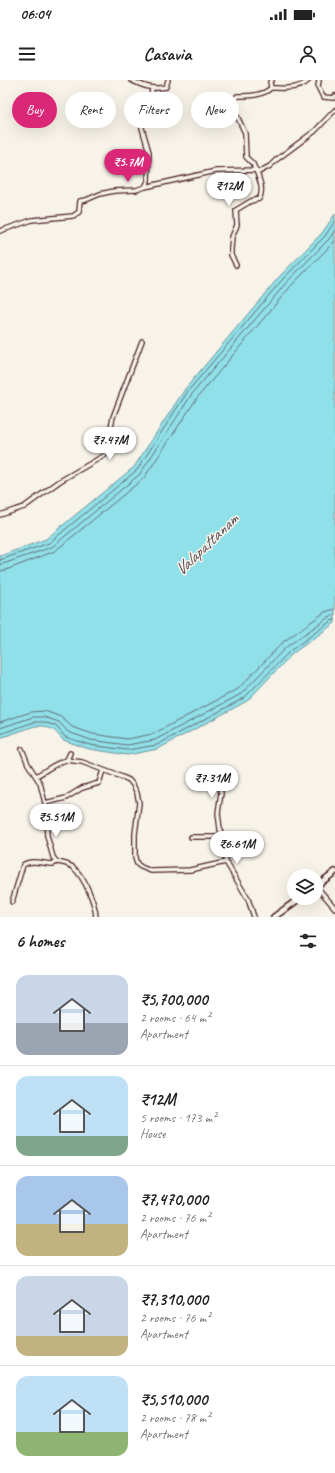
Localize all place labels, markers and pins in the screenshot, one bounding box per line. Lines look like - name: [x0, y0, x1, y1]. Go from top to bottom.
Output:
- pin: ₹5.7M: [100, 149, 156, 183]
- pin: ₹12M: [205, 173, 253, 207]
- pin: ₹7.47M: [77, 427, 143, 461]
- pin: ₹7.31M: [179, 765, 245, 799]
- pin: ₹5.51M: [23, 804, 89, 838]
- pin: ₹6.61M: [204, 831, 270, 865]

